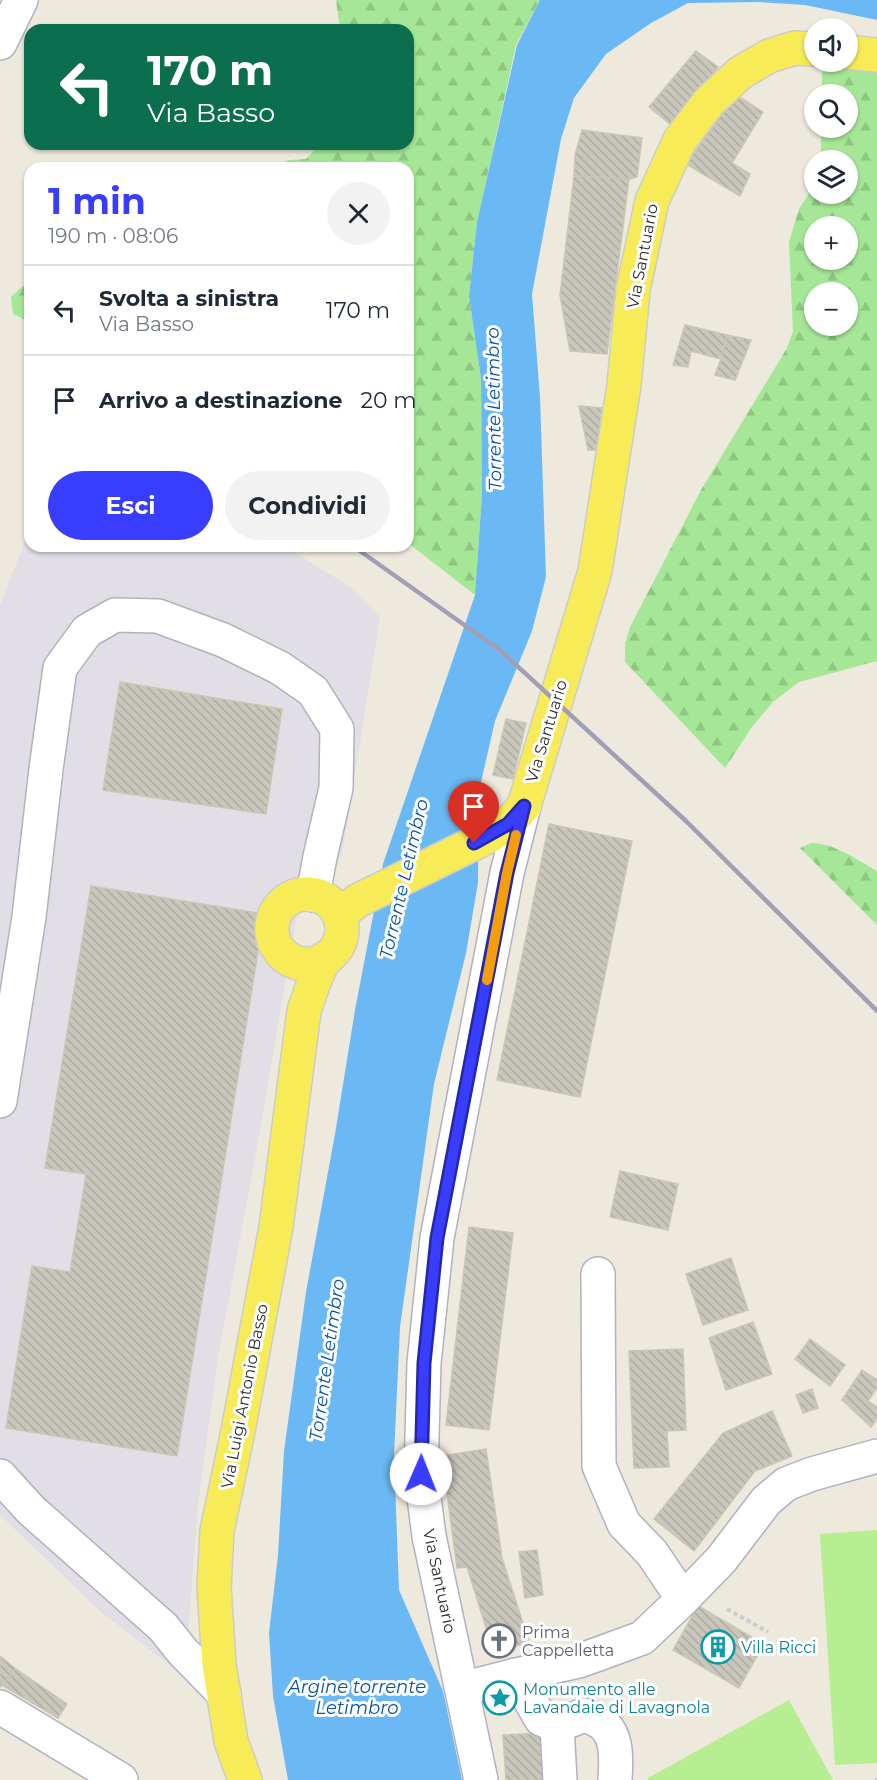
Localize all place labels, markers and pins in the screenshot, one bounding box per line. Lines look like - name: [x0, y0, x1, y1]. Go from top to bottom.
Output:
- pin: [448, 781, 499, 843]
- church icon: Prima Cappelletta: [481, 1623, 517, 1659]
- place label: Prima Cappelletta: [522, 1623, 614, 1660]
- building icon: Villa Ricci: [700, 1629, 736, 1665]
- place label: Villa Ricci: [741, 1638, 816, 1657]
- place icon: Monumento alle Lavandaie di Lavagnola: [482, 1680, 518, 1716]
- place label: Monumento alle Lavandaie di Lavagnola: [523, 1680, 710, 1717]

